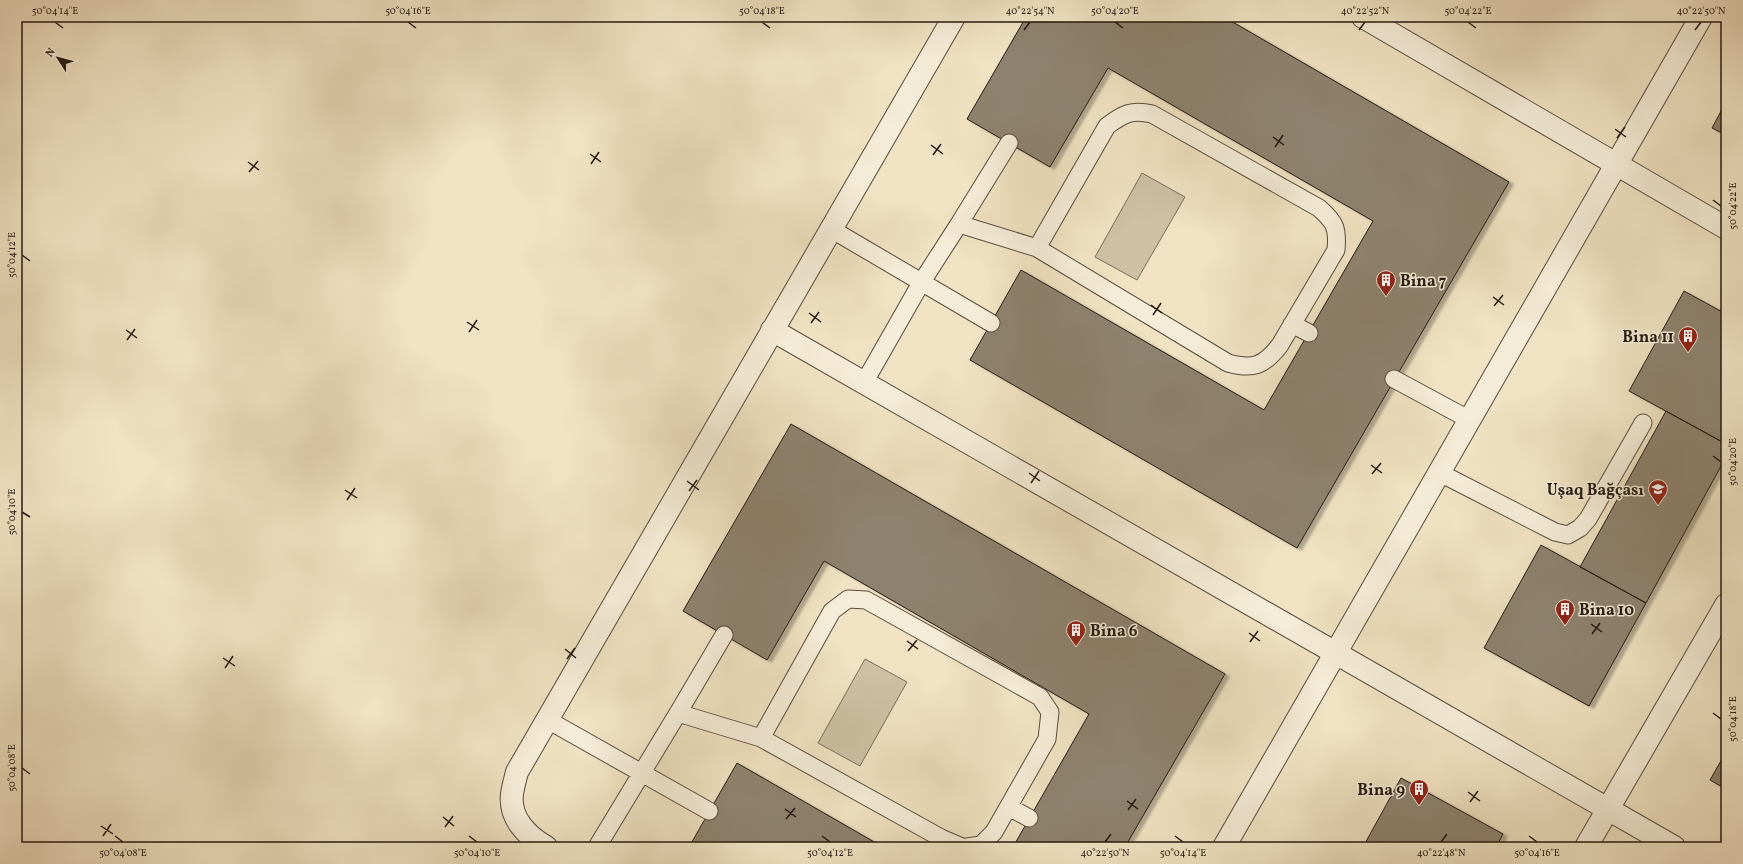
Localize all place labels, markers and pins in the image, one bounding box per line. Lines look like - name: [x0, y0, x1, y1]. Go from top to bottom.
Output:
- building icon: Bina 7: [1375, 269, 1397, 297]
- place label: Bina 7: [1400, 271, 1447, 293]
- building icon: Bina 11: [1677, 325, 1699, 353]
- place label: Bina 11: [1622, 327, 1674, 349]
- school or university icon: Uşaq Bağçası: [1647, 478, 1669, 506]
- place label: Uşaq Bağçası: [1547, 480, 1644, 502]
- building icon: Bina 10: [1554, 598, 1576, 626]
- place label: Bina 10: [1579, 600, 1634, 622]
- building icon: Bina 6: [1065, 619, 1087, 647]
- place label: Bina 6: [1090, 621, 1138, 643]
- building icon: Bina 9: [1408, 778, 1430, 806]
- place label: Bina 9: [1357, 780, 1405, 802]

